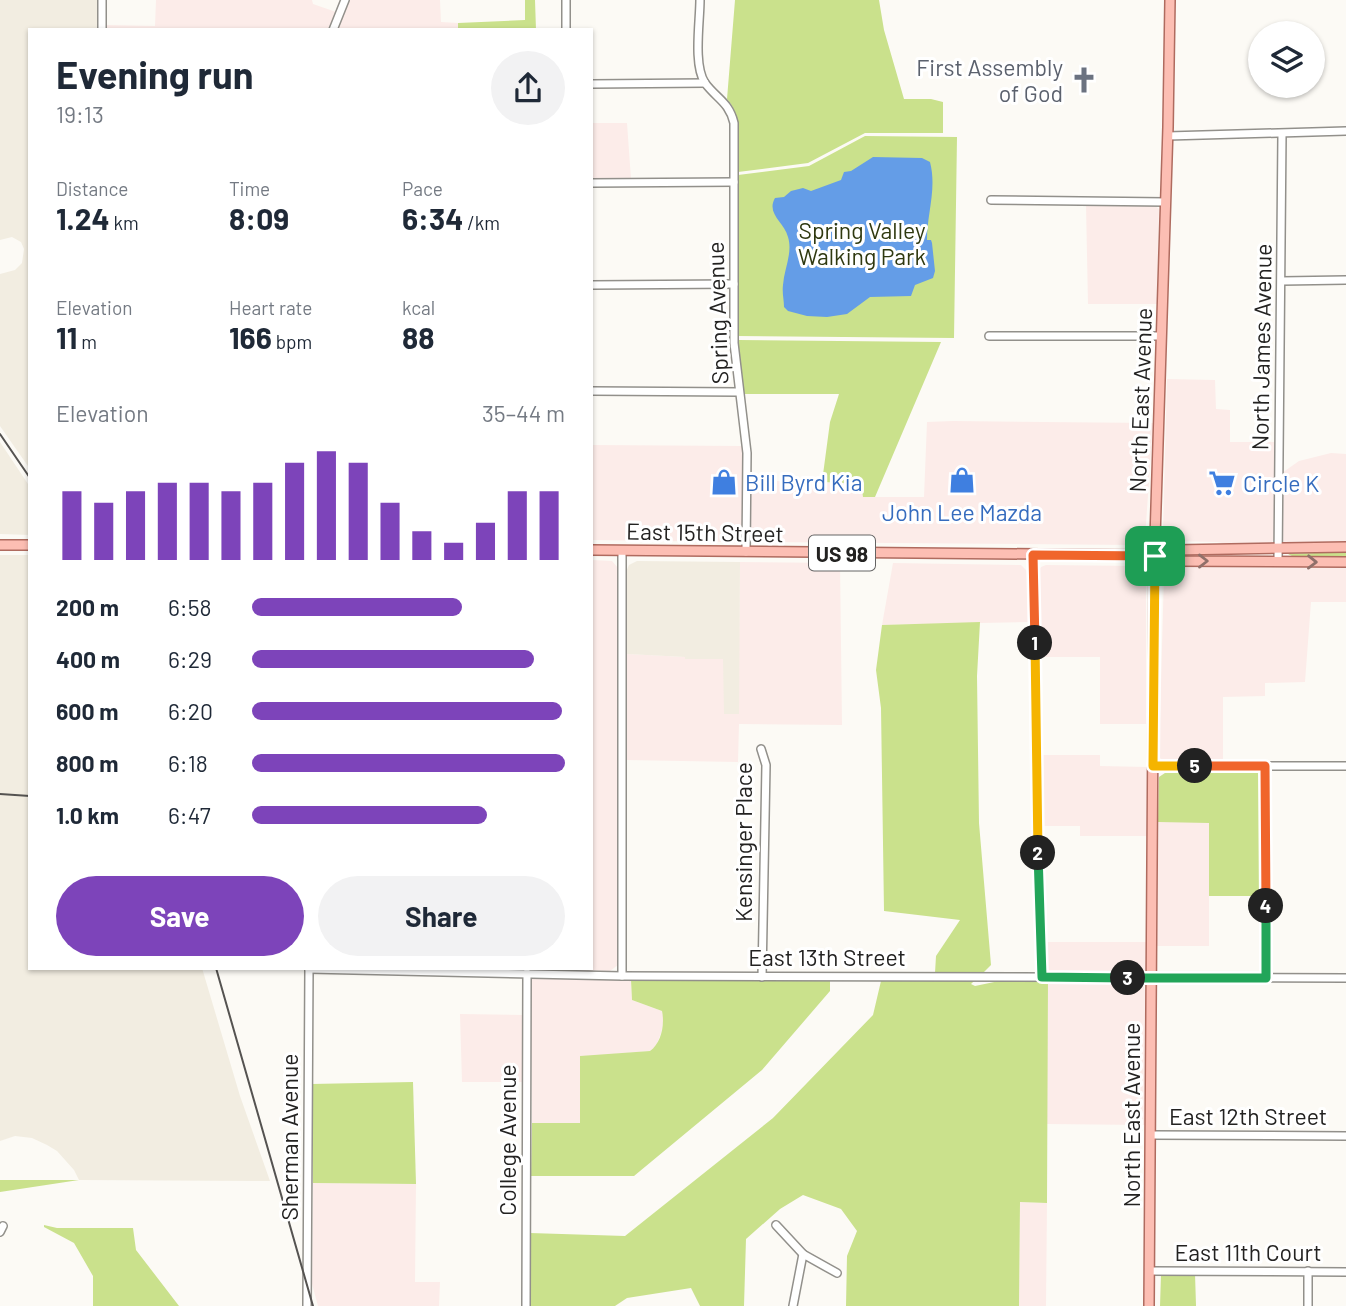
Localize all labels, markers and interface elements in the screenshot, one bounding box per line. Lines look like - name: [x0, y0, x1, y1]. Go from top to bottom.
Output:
- map controls: [1248, 21, 1325, 98]
- button: layers: [1248, 21, 1325, 98]
- text: Evening run: [56, 51, 254, 97]
- button: share: [491, 51, 565, 125]
- place label: First Assembly of God: [916, 53, 1063, 107]
- church icon: First Assembly of God: [1069, 65, 1099, 95]
- text: 19:13: [56, 100, 104, 128]
- text: Distance: [56, 177, 128, 200]
- text: Time: [229, 177, 270, 200]
- text: Pace: [402, 177, 443, 200]
- text: 1.24: [56, 200, 110, 236]
- text: 8:09: [229, 200, 289, 236]
- text: 6:34: [402, 200, 463, 236]
- text: km: [110, 211, 139, 234]
- text: /km: [463, 211, 500, 234]
- park label: Spring Valley Walking Park: [798, 216, 926, 270]
- street label: Spring Avenue: [701, 241, 733, 385]
- street label: North James Avenue: [1245, 243, 1277, 451]
- text: Elevation: [56, 296, 133, 319]
- text: Heart rate: [229, 296, 312, 319]
- text: kcal: [402, 296, 435, 319]
- street label: North East Avenue: [1123, 307, 1157, 493]
- text: 11: [56, 319, 77, 355]
- text: 166: [229, 319, 272, 355]
- text: 88: [402, 319, 434, 355]
- text: m: [77, 330, 97, 353]
- text: bpm: [272, 330, 312, 353]
- text: Elevation: [56, 399, 149, 427]
- text: 35–44 m: [482, 399, 565, 427]
- shop icon: John Lee Mazda: [947, 465, 977, 495]
- shop icon: Bill Byrd Kia: [709, 467, 739, 497]
- place label: Bill Byrd Kia: [745, 468, 862, 496]
- supermarket icon: Circle K: [1207, 468, 1237, 498]
- place label: Circle K: [1243, 469, 1319, 497]
- place label: John Lee Mazda: [882, 498, 1042, 526]
- street label: East 15th Street: [626, 517, 784, 547]
- pin: [1125, 526, 1185, 586]
- road number: US 98: [809, 536, 875, 570]
- icon: arrive: [1136, 537, 1174, 575]
- one-way arrow: [1198, 553, 1208, 569]
- one-way arrow: [1307, 554, 1318, 570]
- text: 200 m: [56, 593, 119, 621]
- text: 6:58: [168, 593, 211, 621]
- pin: 1: [1018, 626, 1052, 660]
- text: 1: [1031, 631, 1038, 654]
- text: 400 m: [56, 645, 120, 673]
- text: 6:29: [168, 645, 212, 673]
- text: 600 m: [56, 697, 118, 725]
- text: 6:20: [168, 697, 213, 725]
- pin: 5: [1178, 748, 1212, 784]
- text: 800 m: [56, 749, 118, 777]
- text: 6:18: [168, 749, 208, 777]
- text: 5: [1189, 754, 1200, 777]
- street label: Kensinger Place: [729, 762, 757, 922]
- text: 1.0 km: [56, 801, 119, 829]
- text: 6:47: [168, 801, 211, 829]
- pin: 2: [1020, 836, 1056, 870]
- text: 2: [1032, 841, 1043, 864]
- button: Save: [56, 876, 304, 956]
- button: Share: [318, 876, 565, 956]
- pin: 4: [1248, 888, 1284, 923]
- text: 4: [1260, 894, 1271, 917]
- street label: East 13th Street: [748, 943, 906, 971]
- pin: 3: [1110, 960, 1146, 996]
- text: 3: [1122, 966, 1133, 989]
- street label: North East Avenue: [1117, 1023, 1145, 1207]
- street label: Sherman Avenue: [275, 1053, 303, 1221]
- street label: College Avenue: [493, 1064, 521, 1216]
- street label: East 12th Street: [1169, 1102, 1327, 1130]
- street label: East 11th Court: [1174, 1238, 1322, 1266]

